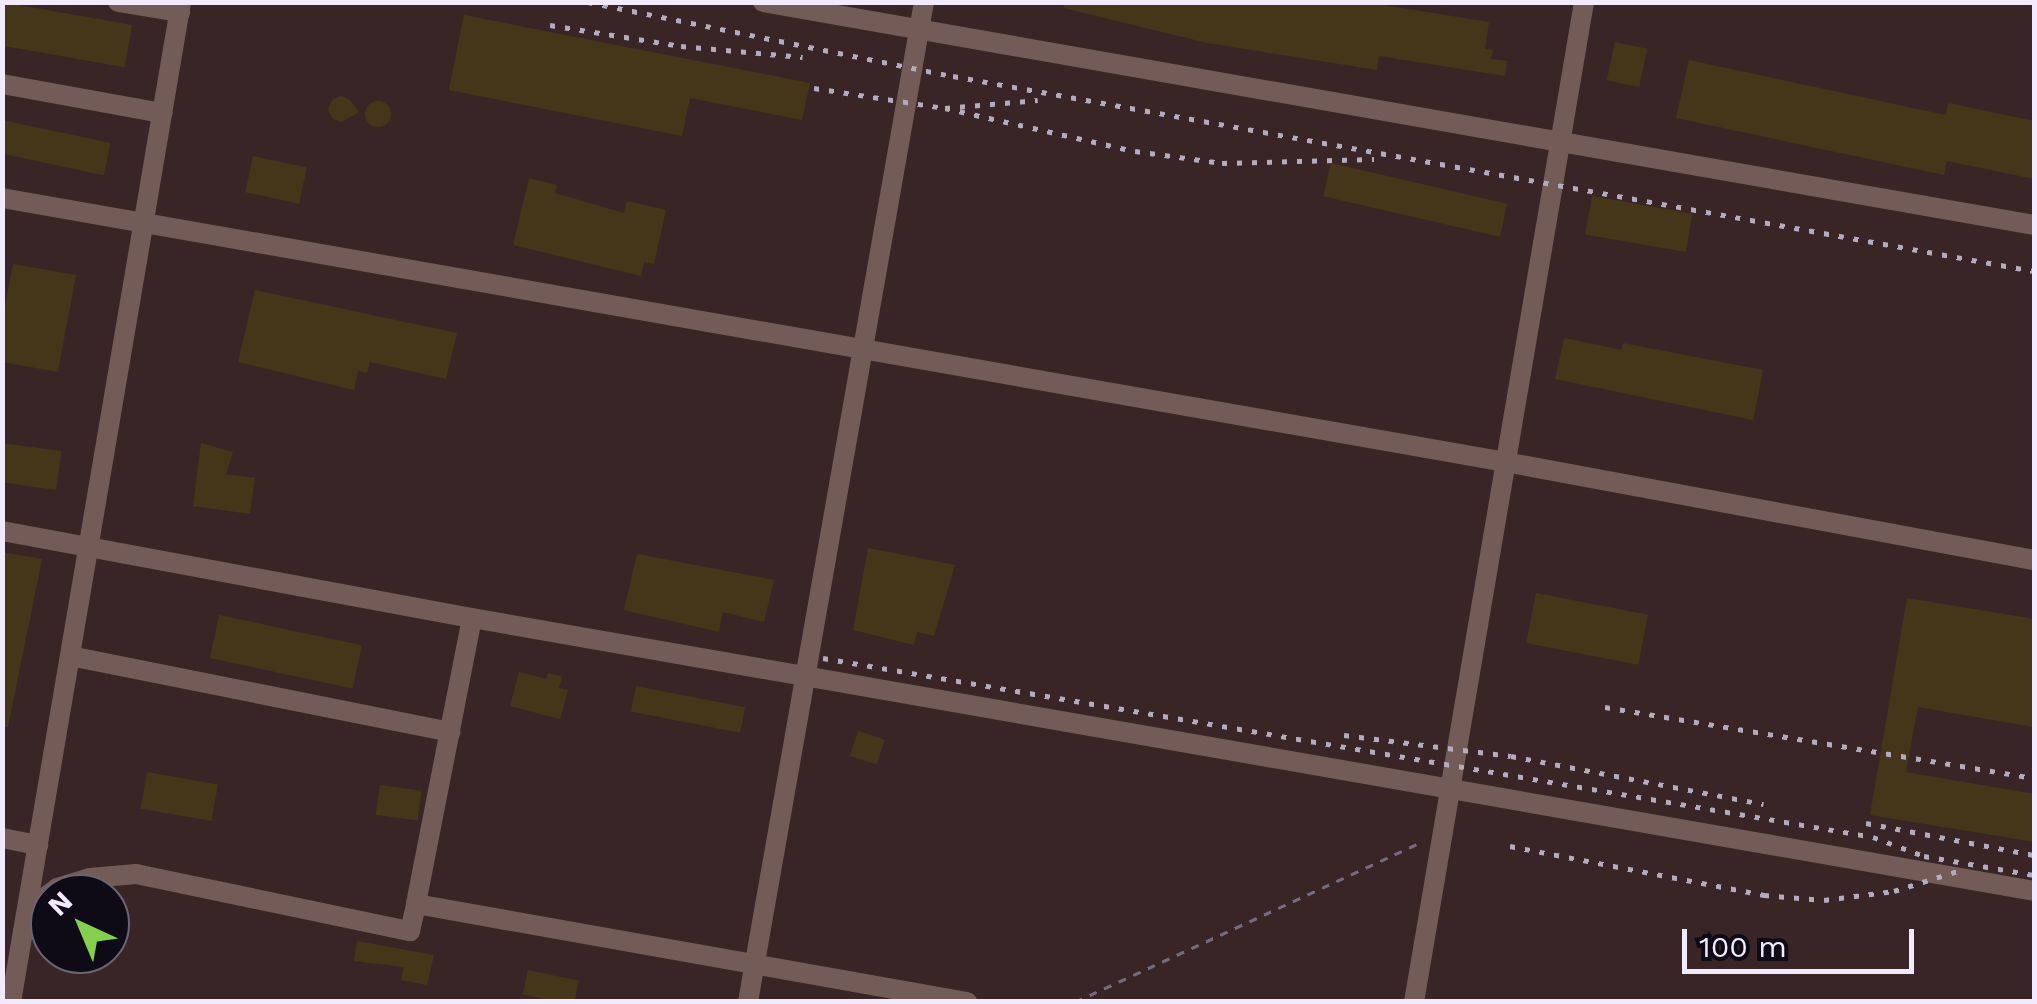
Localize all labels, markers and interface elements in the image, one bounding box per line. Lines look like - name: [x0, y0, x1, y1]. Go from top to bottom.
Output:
- north arrow: [30, 874, 130, 974]
- text: N: [41, 884, 79, 923]
- scale bar: [1687, 909, 1920, 971]
- text: 100 m: [1699, 929, 1787, 964]

